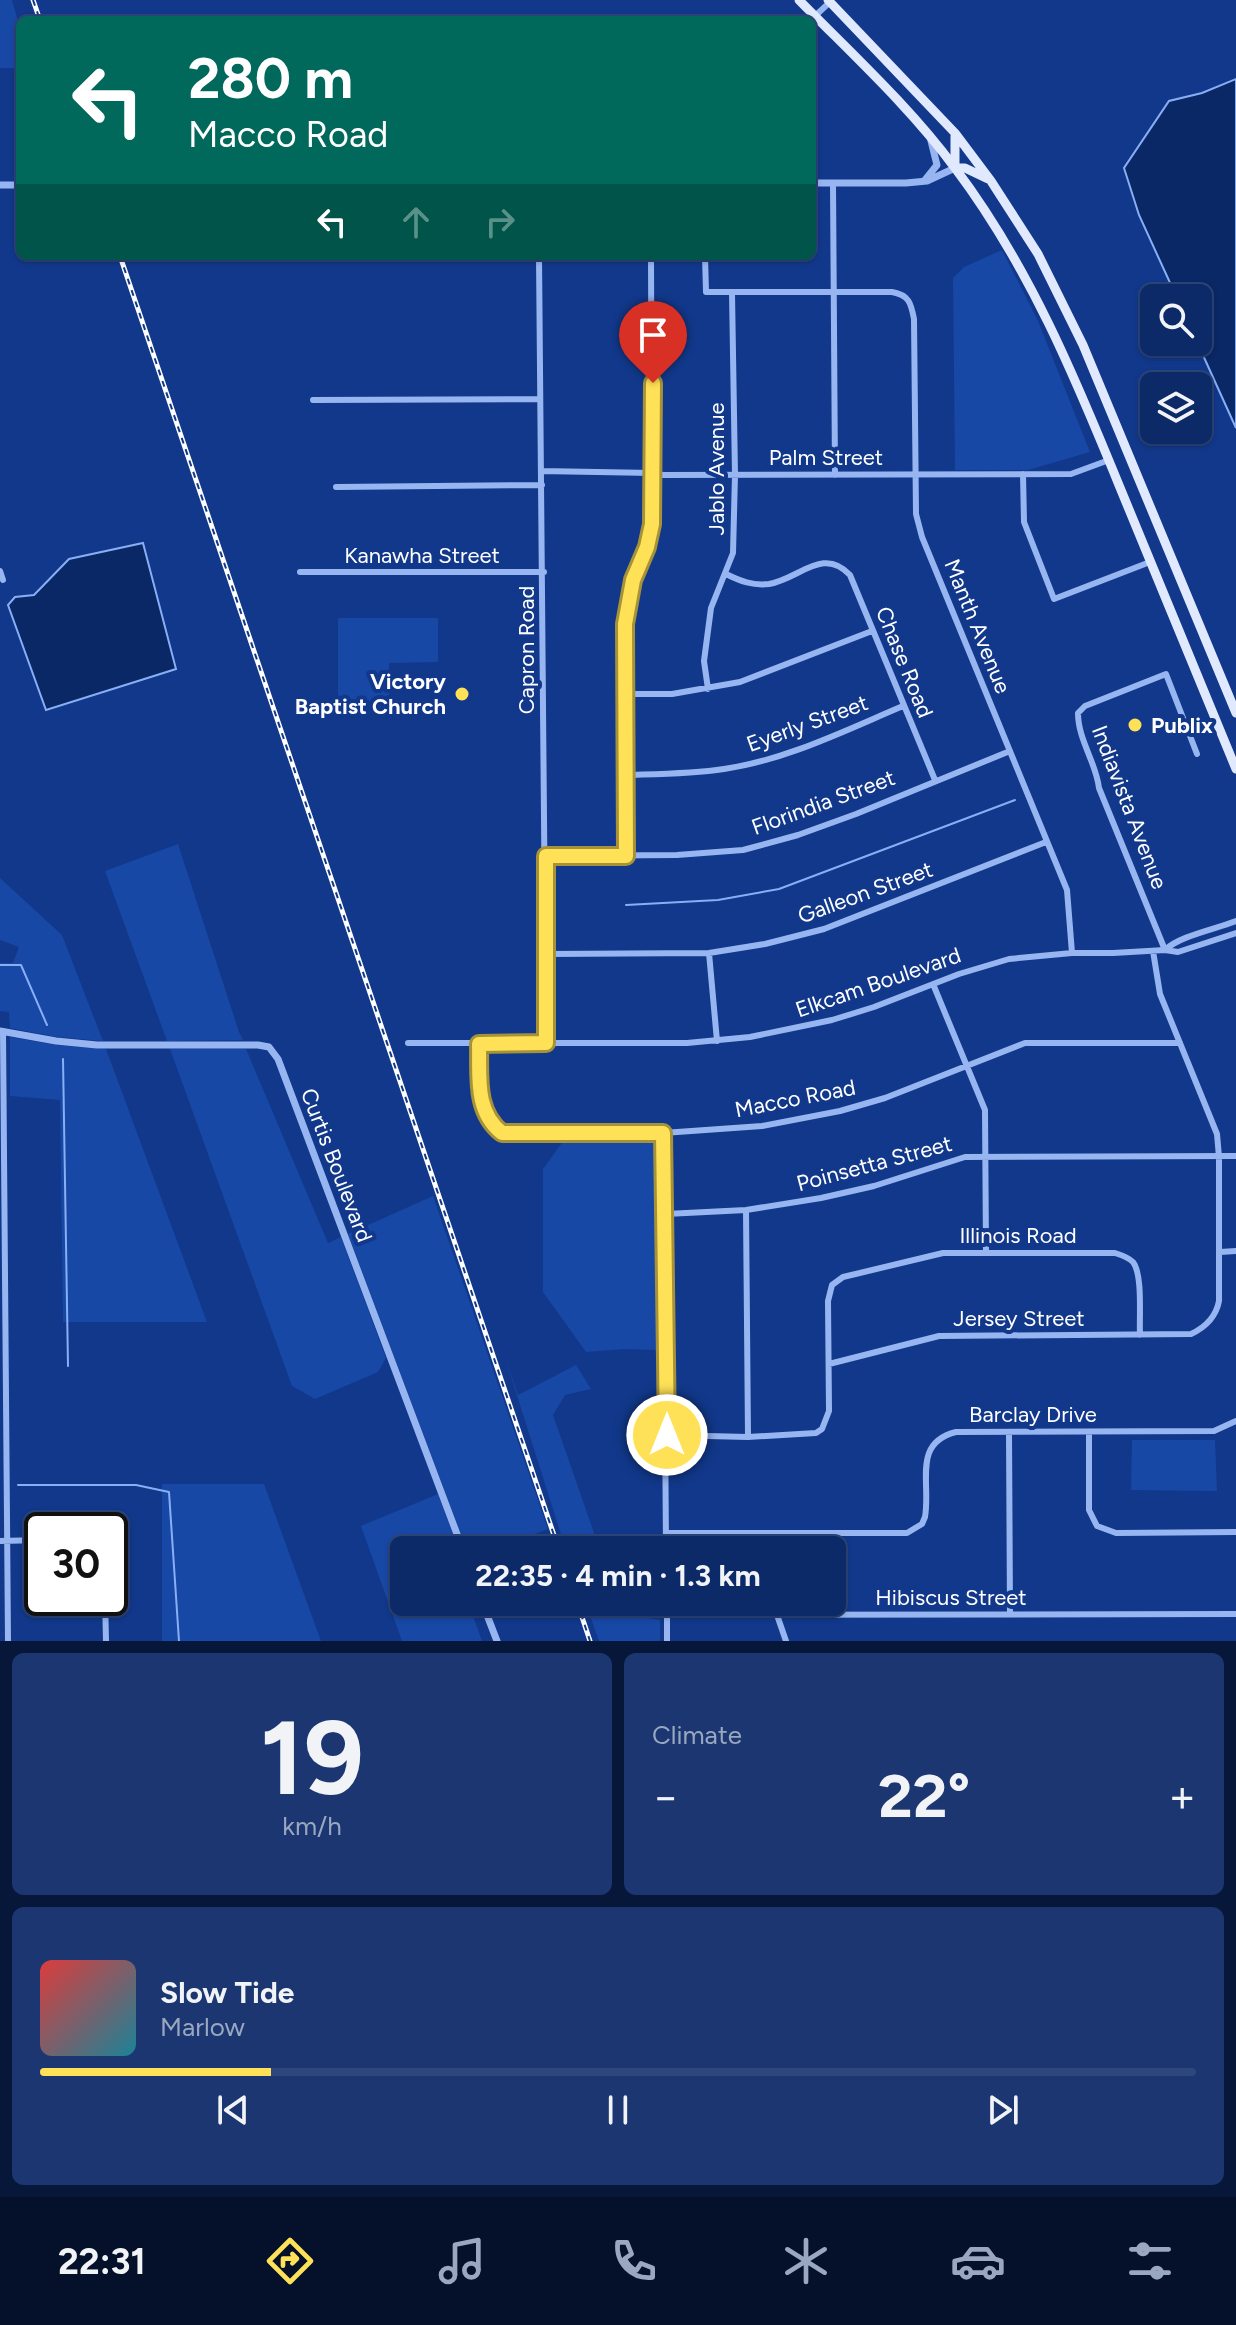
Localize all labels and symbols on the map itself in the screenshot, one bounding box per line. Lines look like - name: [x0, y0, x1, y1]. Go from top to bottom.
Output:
- pin: [619, 301, 687, 383]
- street label: Jablo Avenue: [703, 403, 730, 535]
- street label: Palm Street: [769, 444, 883, 471]
- street label: Kanawha Street: [344, 542, 500, 569]
- street label: Manth Avenue: [938, 555, 1017, 697]
- street label: Capron Road: [513, 586, 540, 714]
- street label: Chase Road: [870, 603, 939, 722]
- place label: Victory Baptist Church: [295, 668, 446, 720]
- marker: Victory Baptist Church: [453, 685, 471, 703]
- street label: Eyerly Street: [743, 689, 872, 758]
- place label: Publix: [1151, 712, 1213, 739]
- marker: Publix: [1126, 716, 1144, 734]
- street label: Indiavista Avenue: [1086, 721, 1173, 893]
- street label: Florindia Street: [748, 764, 899, 841]
- street label: Galleon Street: [794, 856, 936, 929]
- street label: Elkcam Boulevard: [792, 941, 965, 1023]
- street label: Macco Road: [732, 1074, 858, 1123]
- street label: Curtis Boulevard: [295, 1085, 378, 1246]
- street label: Poinsetta Street: [793, 1130, 955, 1197]
- street label: Illinois Road: [959, 1222, 1077, 1249]
- street label: Jersey Street: [953, 1305, 1085, 1332]
- position arrow: [625, 1393, 709, 1477]
- street label: Barclay Drive: [969, 1401, 1097, 1428]
- speed limit sign: 30: [24, 1512, 128, 1616]
- street label: Hibiscus Street: [875, 1584, 1027, 1611]

